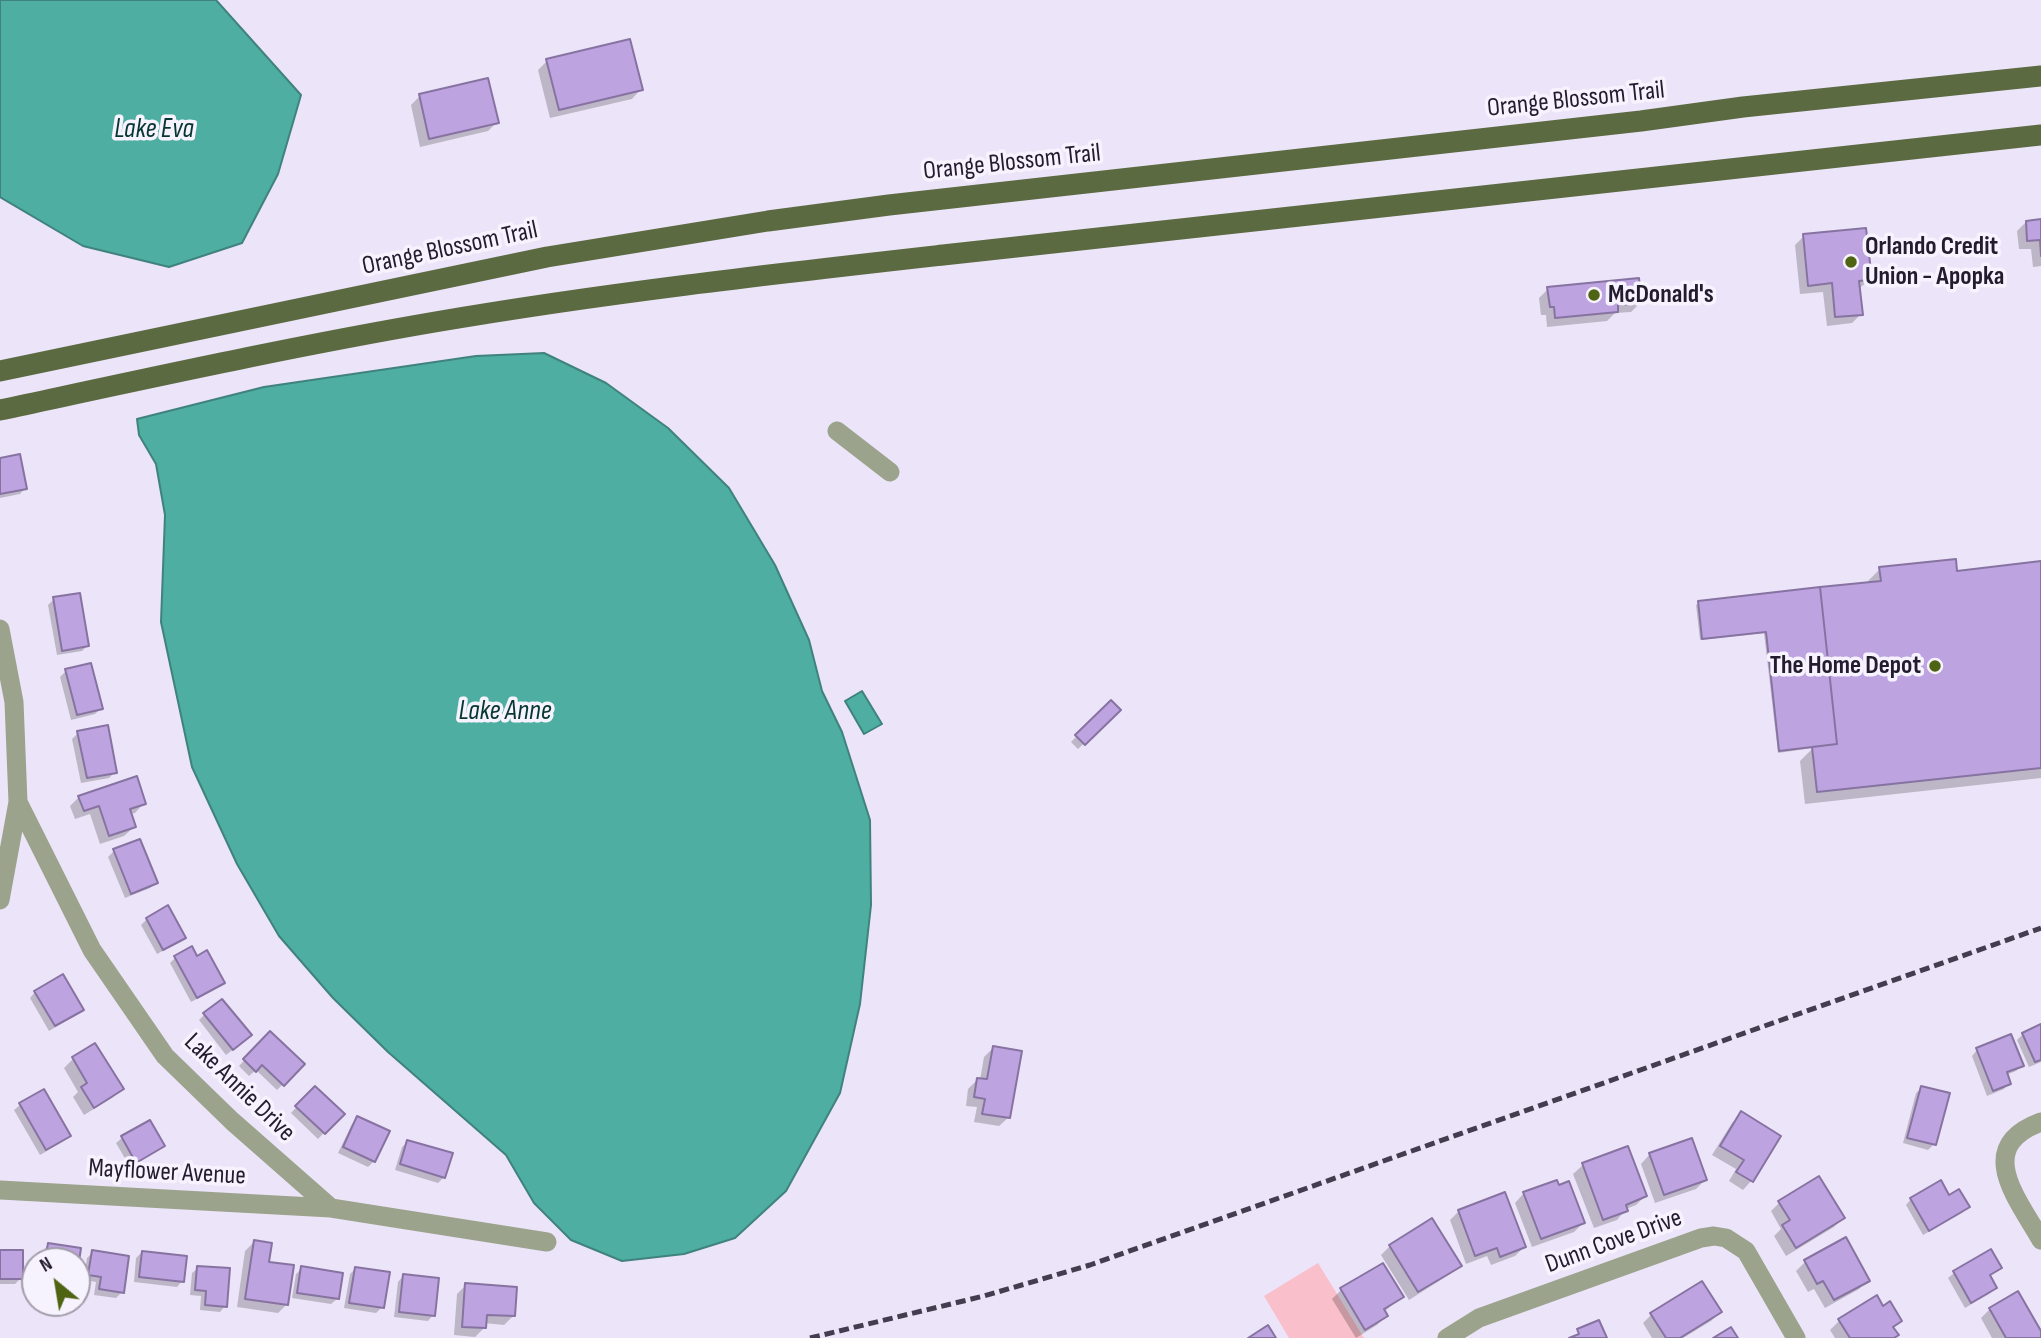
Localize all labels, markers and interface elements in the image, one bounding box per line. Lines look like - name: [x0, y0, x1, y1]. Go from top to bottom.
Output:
- street label: Orange Blossom Trail: [1486, 75, 1666, 125]
- water label: Lake Eva: [114, 113, 194, 147]
- street label: Orange Blossom Trail: [922, 138, 1102, 188]
- street label: Orange Blossom Trail: [360, 215, 540, 283]
- place label: Orlando Credit Union - Apopka: [1865, 231, 2004, 292]
- marker: Orlando Credit Union - Apopka: [1843, 254, 1859, 270]
- place label: McDonald's: [1608, 279, 1714, 311]
- marker: McDonald's: [1586, 287, 1602, 303]
- place label: The Home Depot: [1770, 650, 1921, 682]
- marker: The Home Depot: [1927, 658, 1943, 674]
- water label: Lake Anne: [458, 695, 552, 729]
- street label: Lake Annie Drive: [177, 1027, 301, 1149]
- street label: Mayflower Avenue: [87, 1153, 247, 1193]
- street label: Dunn Cove Drive: [1542, 1203, 1686, 1281]
- north arrow: [21, 1247, 91, 1317]
- text: N: [36, 1253, 56, 1278]

